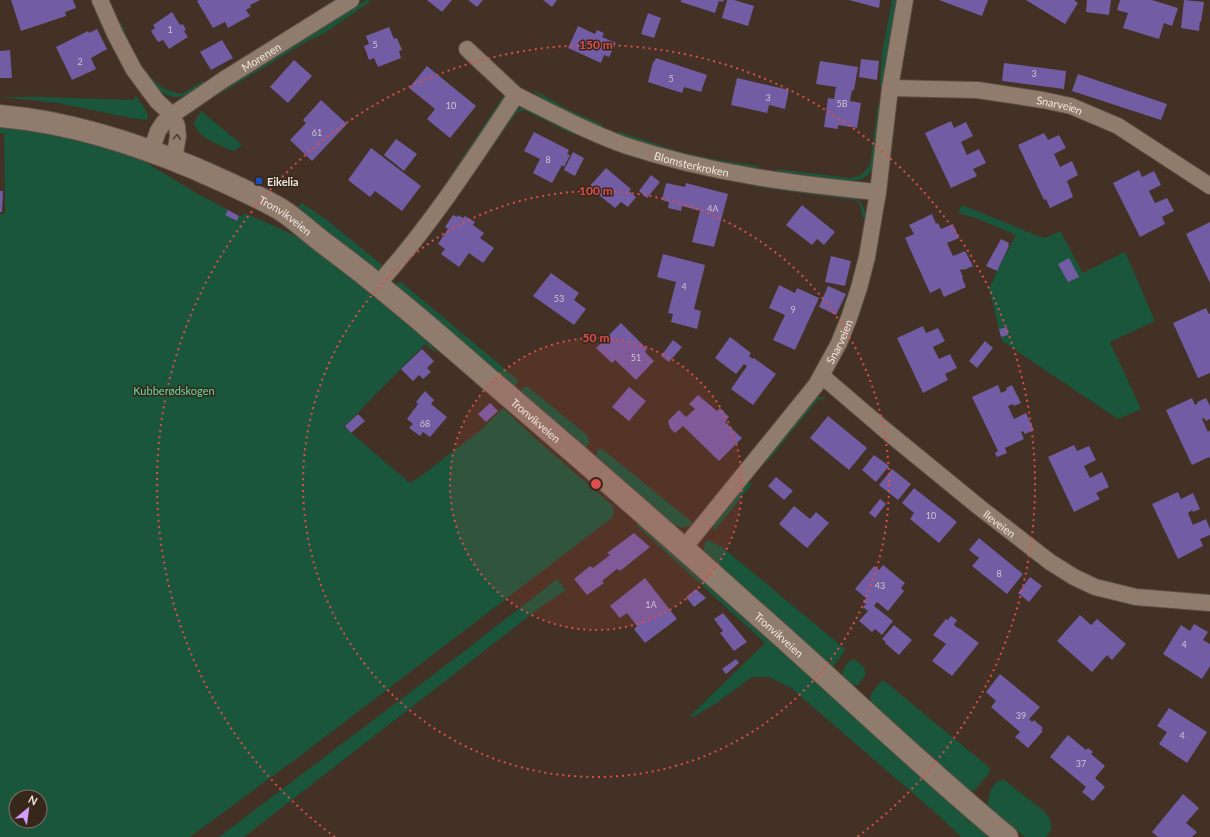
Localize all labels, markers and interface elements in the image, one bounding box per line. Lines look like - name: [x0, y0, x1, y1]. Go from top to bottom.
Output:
- house number: 1: [167, 24, 173, 35]
- text: 150 m: [579, 37, 613, 52]
- street label: Morenen: [239, 39, 283, 74]
- house number: 5: [372, 39, 378, 50]
- house number: 2: [77, 56, 83, 67]
- house number: 3: [1031, 68, 1037, 79]
- house number: 5: [668, 73, 674, 84]
- house number: 3: [765, 92, 771, 103]
- street label: Snarveien: [1036, 93, 1085, 117]
- house number: 5B: [836, 98, 848, 109]
- house number: 10: [446, 100, 456, 111]
- house number: 61: [312, 127, 322, 138]
- one-way arrow: [172, 134, 181, 140]
- street label: Blomsterkroken: [653, 148, 730, 178]
- house number: 8: [545, 154, 551, 165]
- place label: Eikelia: [267, 175, 299, 188]
- marker: Eikelia: [254, 176, 264, 186]
- text: 100 m: [579, 183, 613, 198]
- street label: Tronvikveien: [257, 193, 315, 238]
- house number: 4A: [707, 203, 720, 214]
- house number: 4: [681, 281, 687, 292]
- house number: 53: [554, 293, 564, 304]
- house number: 9: [790, 304, 796, 315]
- street label: Snarveien: [823, 317, 854, 366]
- text: 50 m: [583, 330, 609, 345]
- house number: 51: [631, 352, 641, 363]
- park label: Kubberødskogen: [133, 384, 215, 397]
- street label: Tronvikveien: [509, 395, 564, 445]
- house number: 68: [420, 418, 430, 429]
- centre of rings: [589, 477, 603, 491]
- street label: Ileveien: [981, 507, 1019, 540]
- house number: 10: [926, 510, 936, 521]
- house number: 8: [996, 568, 1002, 579]
- house number: 43: [875, 580, 885, 591]
- house number: 1A: [645, 599, 658, 610]
- street label: Tronvikveien: [752, 609, 807, 659]
- house number: 4: [1181, 639, 1187, 650]
- house number: 39: [1016, 710, 1026, 721]
- house number: 4: [1179, 730, 1185, 741]
- house number: 37: [1076, 758, 1086, 769]
- north arrow: [8, 789, 48, 829]
- text: N: [26, 792, 40, 808]

